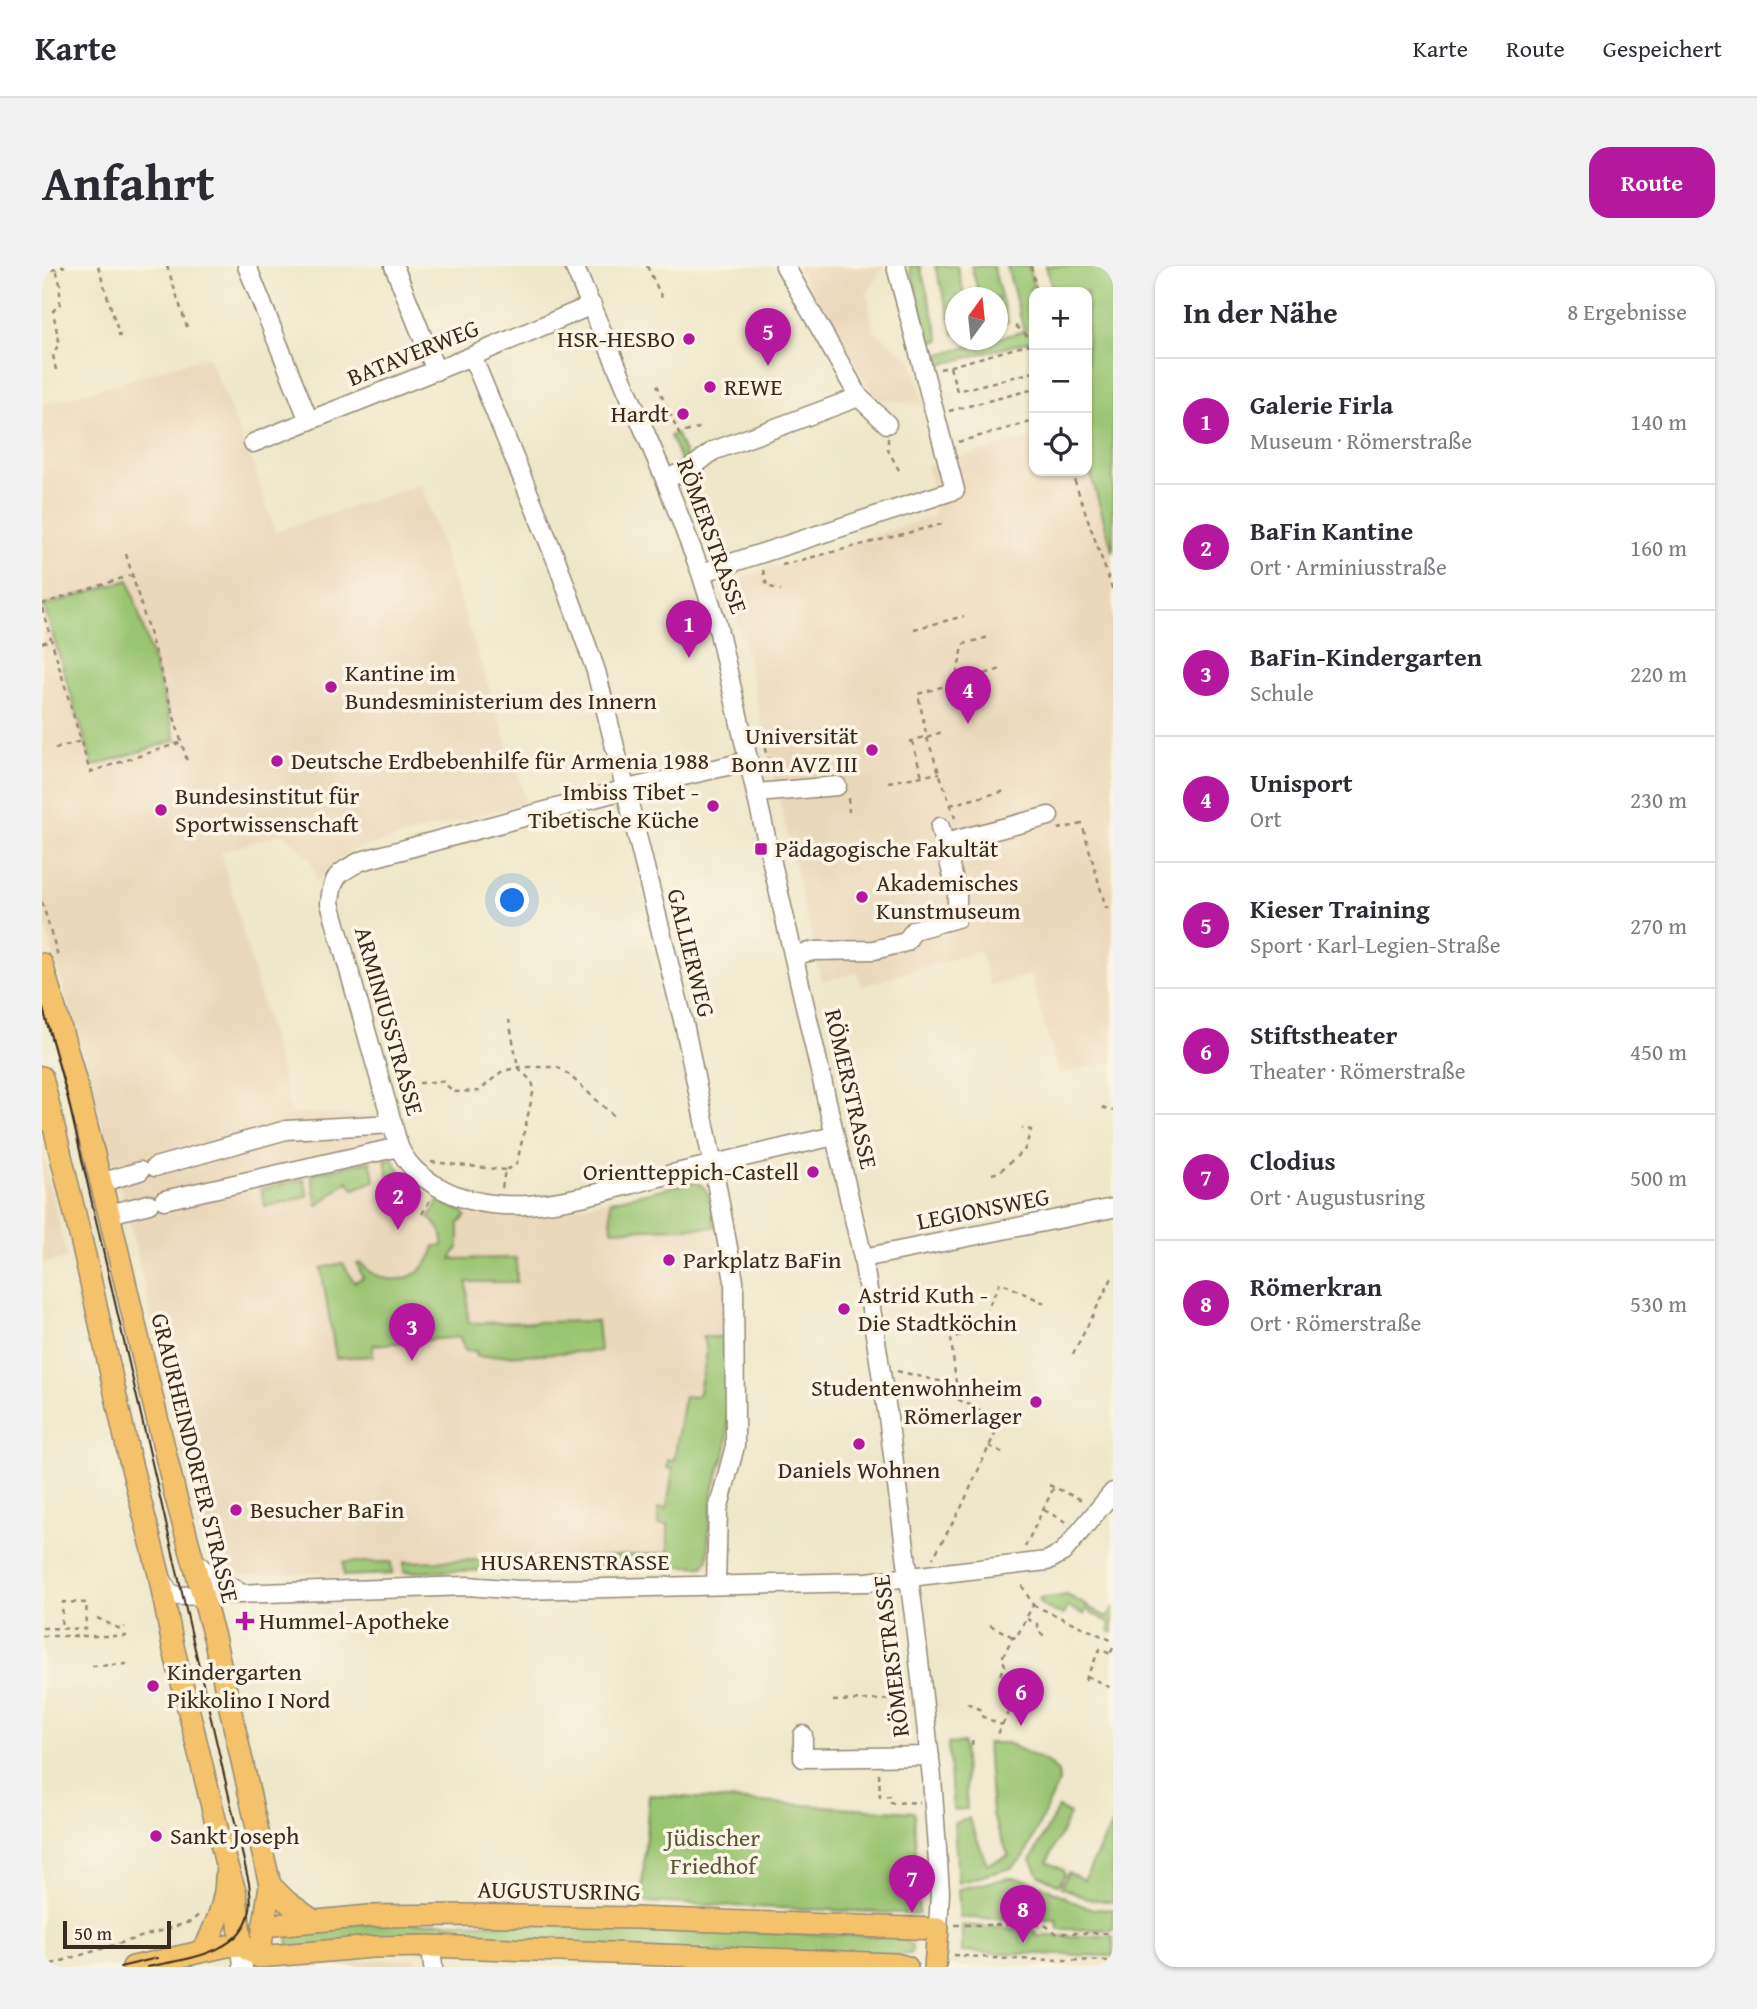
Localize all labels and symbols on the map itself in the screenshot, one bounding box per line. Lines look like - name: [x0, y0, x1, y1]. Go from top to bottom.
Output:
- north arrow: [945, 287, 1008, 350]
- pin: 5: [745, 308, 791, 366]
- street label: BATAVERWEG: [342, 310, 484, 395]
- place label: HSR-HESBO: [557, 321, 675, 356]
- marker: HSR-HESBO: [681, 331, 697, 347]
- place label: REWE: [724, 369, 783, 404]
- marker: REWE: [702, 379, 718, 395]
- place label: Hardt: [611, 396, 670, 431]
- marker: Hardt: [675, 406, 691, 422]
- street label: RÖMERSTRASSE: [668, 453, 757, 618]
- pin: 1: [666, 600, 712, 658]
- place label: Kantine im Bundesministerium des Innern: [345, 655, 657, 718]
- pin: 4: [945, 666, 991, 724]
- marker: Kantine im Bundesministerium des Innern: [323, 679, 339, 695]
- place label: Universität Bonn AVZ III: [731, 718, 859, 781]
- marker: Universität Bonn AVZ III: [864, 742, 880, 758]
- place label: Deutsche Erdbebenhilfe für Armenia 1988: [291, 743, 709, 778]
- marker: Deutsche Erdbebenhilfe für Armenia 1988: [269, 753, 285, 769]
- place label: Imbiss Tibet - Tibetische Küche: [528, 774, 699, 837]
- place label: Bundesinstitut für Sportwissenschaft: [175, 778, 360, 841]
- marker: Imbiss Tibet - Tibetische Küche: [705, 798, 721, 814]
- marker: Bundesinstitut für Sportwissenschaft: [153, 802, 169, 818]
- place label: Pädagogische Fakultät: [775, 831, 999, 866]
- marker: Pädagogische Fakultät: [753, 841, 769, 857]
- place label: Akademisches Kunstmuseum: [876, 865, 1021, 928]
- your location: [495, 883, 529, 917]
- street label: GALLIERWEG: [659, 885, 724, 1021]
- marker: Akademisches Kunstmuseum: [854, 889, 870, 905]
- street label: ARMINIUSSTRASSE: [346, 922, 433, 1119]
- street label: RÖMERSTRASSE: [816, 1005, 887, 1172]
- place label: Orientteppich-Castell: [583, 1154, 799, 1189]
- marker: Orientteppich-Castell: [805, 1164, 821, 1180]
- pin: 2: [375, 1172, 421, 1230]
- street label: LEGIONSWEG: [914, 1179, 1052, 1238]
- place label: Parkplatz BaFin: [683, 1242, 842, 1277]
- marker: Parkplatz BaFin: [661, 1252, 677, 1268]
- place label: Astrid Kuth - Die Stadtköchin: [858, 1277, 1018, 1340]
- marker: Astrid Kuth - Die Stadtköchin: [836, 1301, 852, 1317]
- pin: 3: [389, 1303, 435, 1361]
- street label: GRAURHEINDORFER STRASSE: [143, 1309, 248, 1606]
- place label: Studentenwohnheim Römerlager: [811, 1370, 1022, 1433]
- marker: Studentenwohnheim Römerlager: [1028, 1394, 1044, 1410]
- marker: Daniels Wohnen: [851, 1436, 867, 1452]
- place label: Daniels Wohnen: [778, 1452, 941, 1487]
- place label: Besucher BaFin: [250, 1492, 405, 1527]
- marker: Besucher BaFin: [228, 1502, 244, 1518]
- street label: HUSARENSTRASSE: [481, 1544, 669, 1579]
- street label: RÖMERSTRASSE: [863, 1573, 918, 1739]
- place label: Hummel-Apotheke: [259, 1603, 449, 1638]
- marker: Hummel-Apotheke: [237, 1613, 253, 1629]
- place label: Kindergarten Pikkolino I Nord: [167, 1654, 331, 1717]
- pin: 6: [998, 1668, 1044, 1726]
- marker: Kindergarten Pikkolino I Nord: [145, 1678, 161, 1694]
- place label: Sankt Joseph: [170, 1818, 300, 1853]
- park label: Jüdischer Friedhof: [663, 1820, 760, 1883]
- marker: Sankt Joseph: [148, 1828, 164, 1844]
- pin: 7: [889, 1855, 935, 1913]
- street label: AUGUSTUSRING: [477, 1872, 641, 1909]
- pin: 8: [1000, 1885, 1046, 1943]
- scale bar: [63, 1918, 172, 1950]

